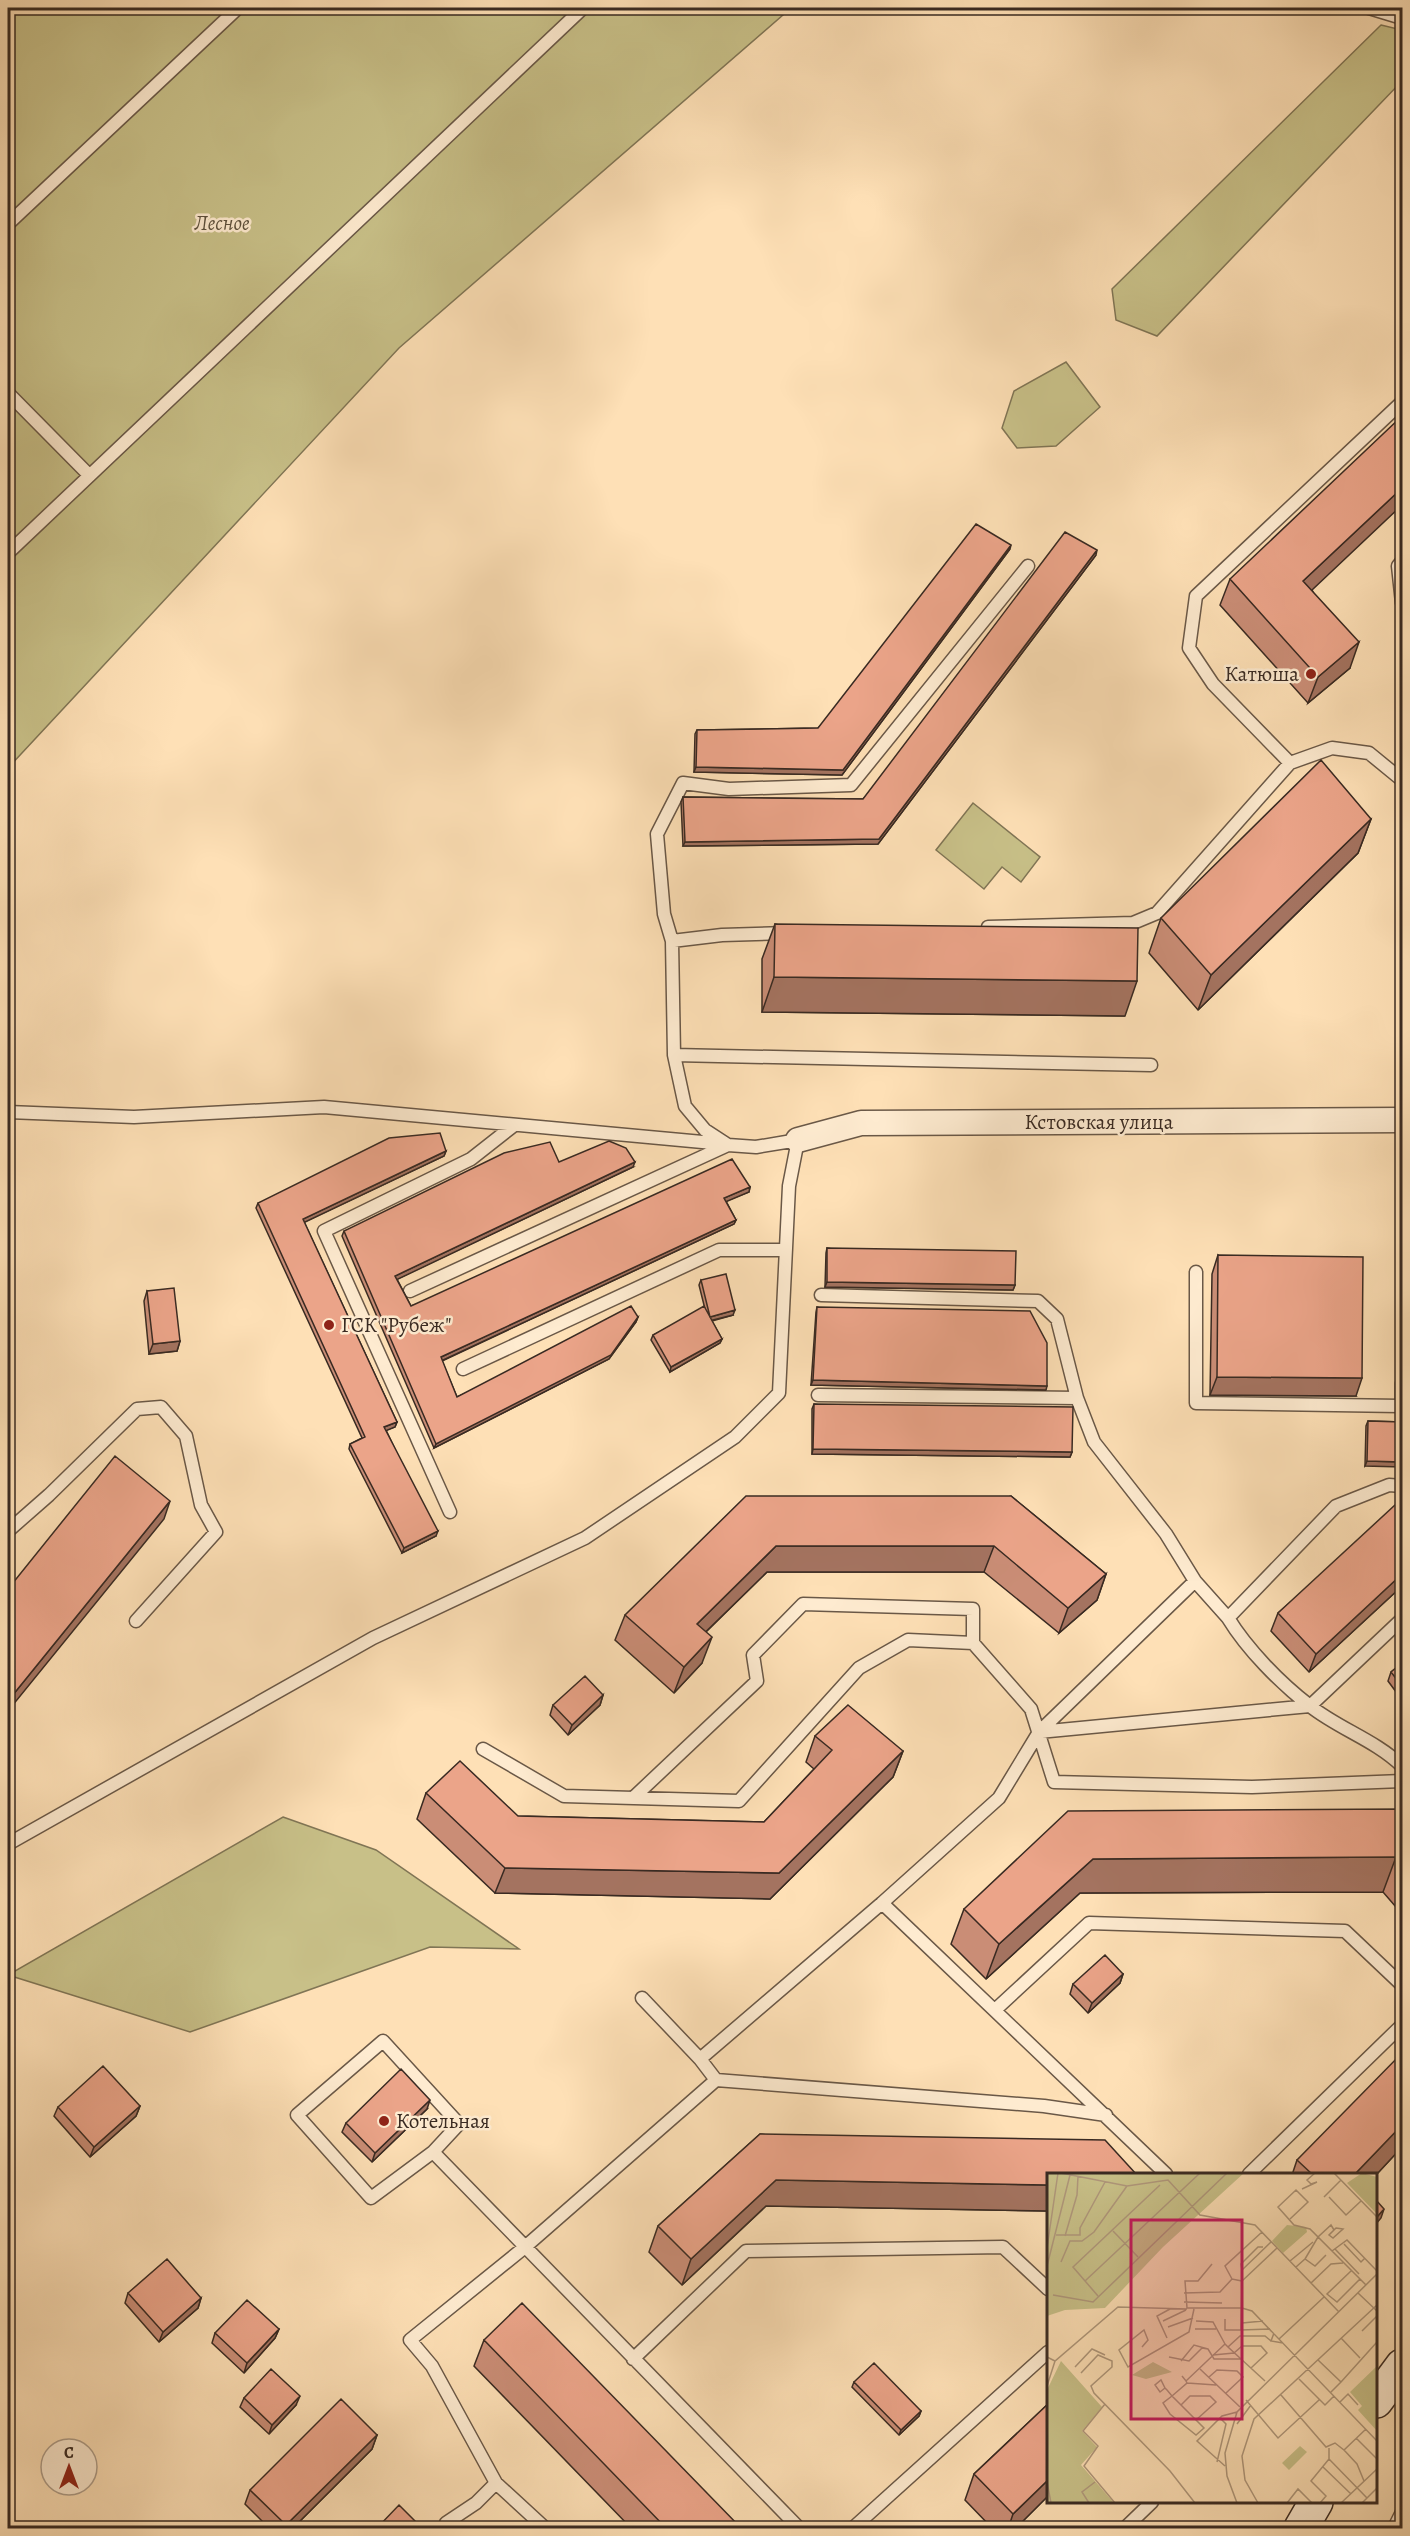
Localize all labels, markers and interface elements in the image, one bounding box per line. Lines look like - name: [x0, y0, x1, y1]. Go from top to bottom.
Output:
- park label: Лесное: [193, 209, 250, 237]
- place label: Катюша: [1225, 660, 1299, 688]
- marker: Катюша: [1304, 667, 1318, 681]
- street label: Кстовская улица: [1025, 1108, 1174, 1136]
- place label: ГСК "Рубеж": [341, 1311, 452, 1339]
- marker: ГСК "Рубеж": [322, 1318, 336, 1332]
- place label: Котельная: [396, 2107, 490, 2135]
- marker: Котельная: [377, 2114, 391, 2128]
- inset map: [1047, 2173, 1377, 2503]
- north arrow: [39, 2437, 99, 2497]
- text: С: [64, 2442, 74, 2464]

